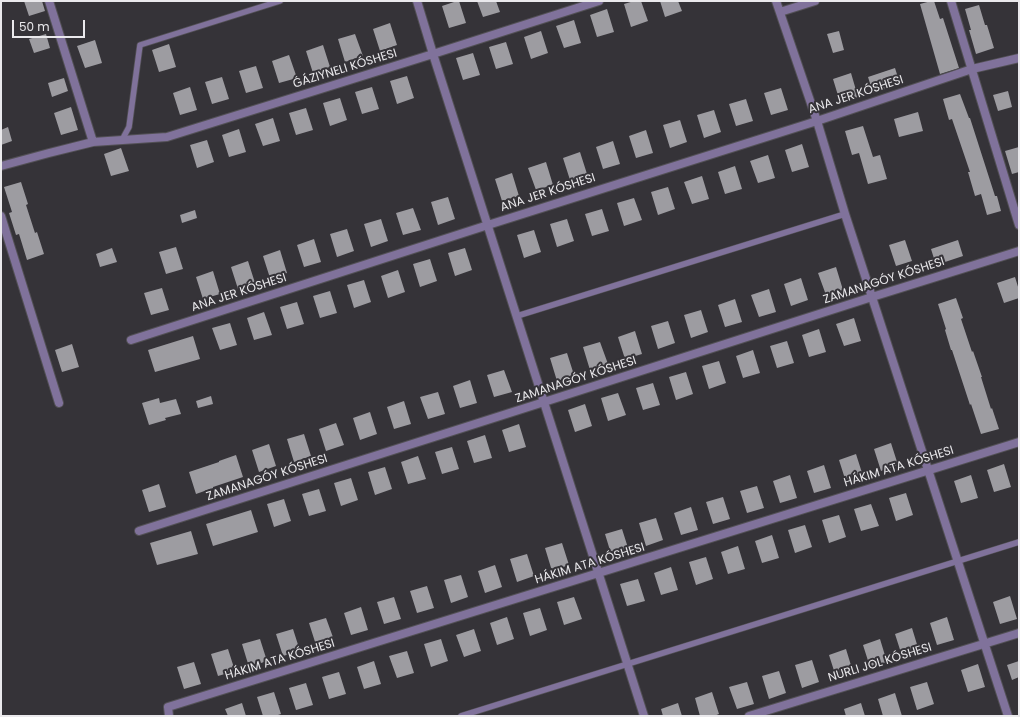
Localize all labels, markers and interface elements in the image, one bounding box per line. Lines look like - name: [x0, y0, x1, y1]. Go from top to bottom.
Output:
- scale bar: [14, 12, 87, 38]
- text: 50 m: [19, 18, 50, 35]
- street label: ǴÁZIYNELI KÓSHESI: [291, 46, 399, 92]
- street label: ANA JER KÓSHESI: [807, 73, 905, 117]
- street label: ANA JER KÓSHESI: [499, 171, 597, 215]
- street label: ZAMANAGÓY KÓSHESI: [822, 255, 946, 307]
- street label: ANA JER KÓSHESI: [190, 271, 288, 315]
- street label: ZAMANAGÓY KÓSHESI: [514, 354, 638, 406]
- street label: HÁKIM ATA KÓSHESI: [842, 443, 956, 491]
- street label: ZAMANAGÓY KÓSHESI: [205, 452, 329, 504]
- street label: HÁKIM ATA KÓSHESI: [533, 540, 647, 588]
- street label: HÁKIM ATA KÓSHESI: [223, 636, 337, 684]
- street label: NURLI JOL KÓSHESI: [827, 640, 933, 686]

